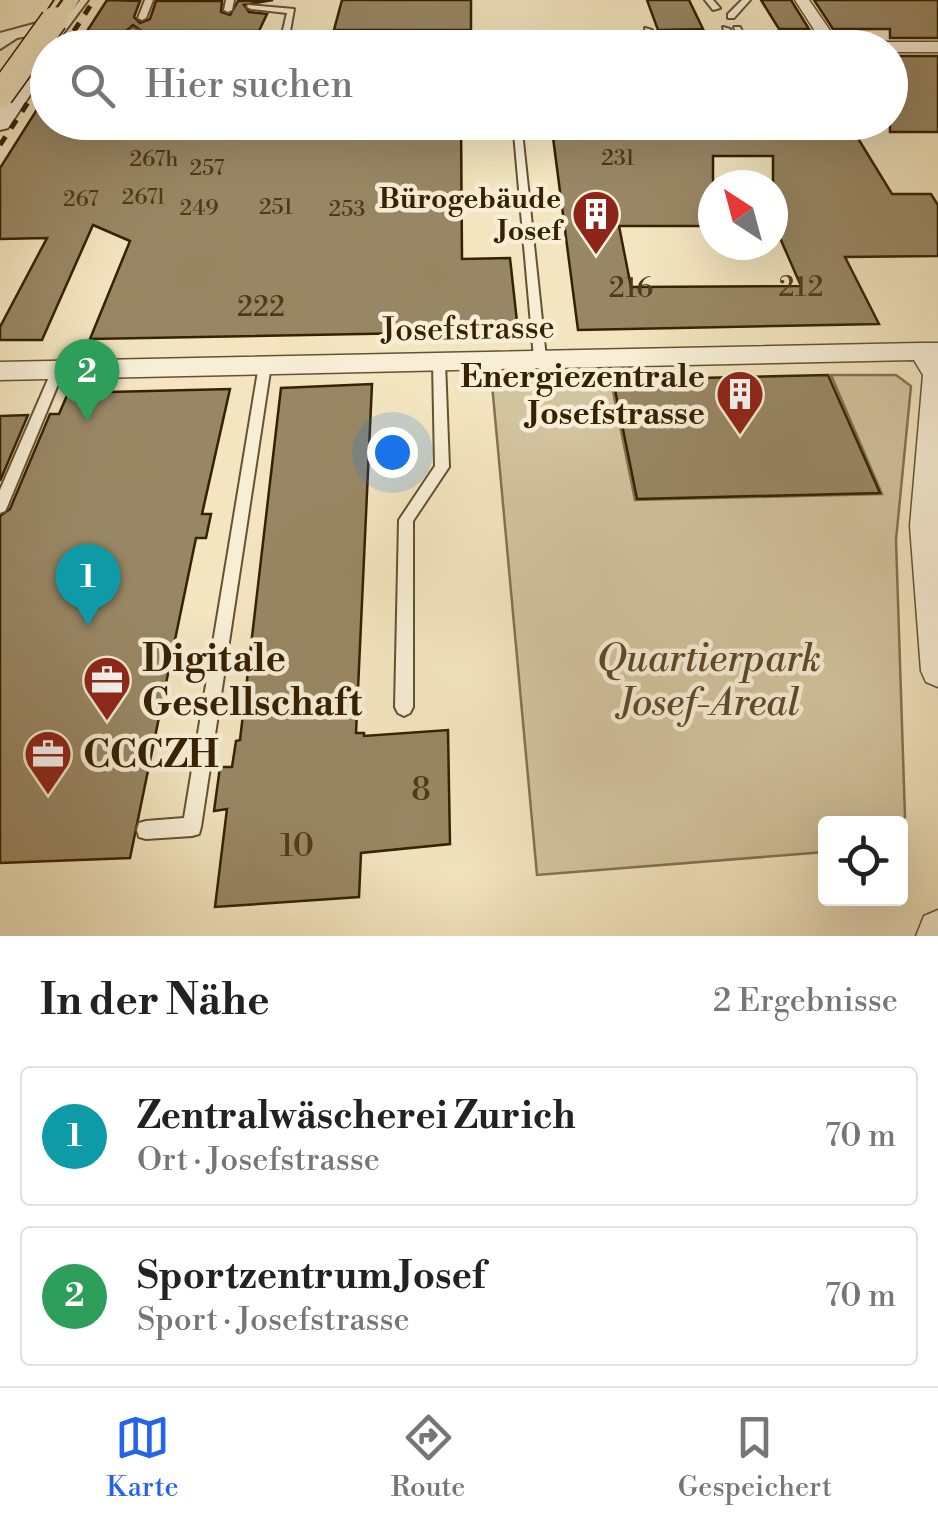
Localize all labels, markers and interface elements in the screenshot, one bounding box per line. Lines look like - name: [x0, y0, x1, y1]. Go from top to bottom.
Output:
- search box: [30, 30, 908, 140]
- icon: search: [65, 58, 120, 113]
- text: Hier suchen: [145, 62, 353, 109]
- house number: 231: [601, 145, 635, 172]
- house number: 267h: [130, 146, 178, 173]
- house number: 257: [190, 155, 224, 182]
- north arrow: [698, 170, 788, 260]
- place label: Bürogebäude Josef: [379, 182, 564, 249]
- house number: 267l: [122, 184, 165, 211]
- house number: 267: [63, 186, 99, 213]
- building icon: Bürogebäude Josef: [570, 188, 622, 256]
- house number: 251: [259, 194, 294, 221]
- house number: 249: [179, 195, 219, 222]
- house number: 253: [329, 196, 365, 223]
- house number: 212: [779, 270, 823, 305]
- house number: 216: [609, 271, 653, 306]
- house number: 222: [237, 290, 285, 325]
- street label: Josefstrasse: [380, 307, 555, 351]
- pin: 2: [54, 338, 120, 421]
- place label: Energiezentrale Josefstrasse: [460, 357, 705, 434]
- building icon: Energiezentrale Josefstrasse: [714, 368, 766, 436]
- your location: [367, 427, 418, 478]
- pin: 1: [56, 544, 120, 626]
- place label: Digitale Gesellschaft: [142, 636, 363, 727]
- park label: Quartierpark Josef-Areal: [597, 636, 821, 727]
- office icon: Digitale Gesellschaft: [81, 654, 133, 722]
- office icon: CCCZH: [22, 728, 74, 796]
- place label: CCCZH: [83, 732, 219, 779]
- house number: 8: [411, 770, 431, 810]
- map controls: [818, 816, 908, 906]
- button: locate: [818, 816, 908, 906]
- house number: 10: [280, 826, 314, 866]
- text: In der Nähe: [40, 975, 270, 1028]
- text: 2 Ergebnisse: [713, 981, 898, 1021]
- text: Zentralwäscherei Zurich: [137, 1093, 576, 1140]
- text: 1: [67, 1116, 82, 1156]
- text: 70 m: [825, 1116, 896, 1156]
- text: Ort · Josefstrasse: [137, 1140, 380, 1180]
- text: Sportzentrum Josef: [137, 1253, 485, 1300]
- text: 2: [64, 1276, 85, 1316]
- text: 70 m: [825, 1276, 896, 1316]
- text: Sport · Josefstrasse: [137, 1300, 410, 1340]
- tab: Karte: [106, 1410, 179, 1505]
- tab: Route: [391, 1410, 465, 1505]
- tab: Gespeichert: [678, 1410, 832, 1505]

